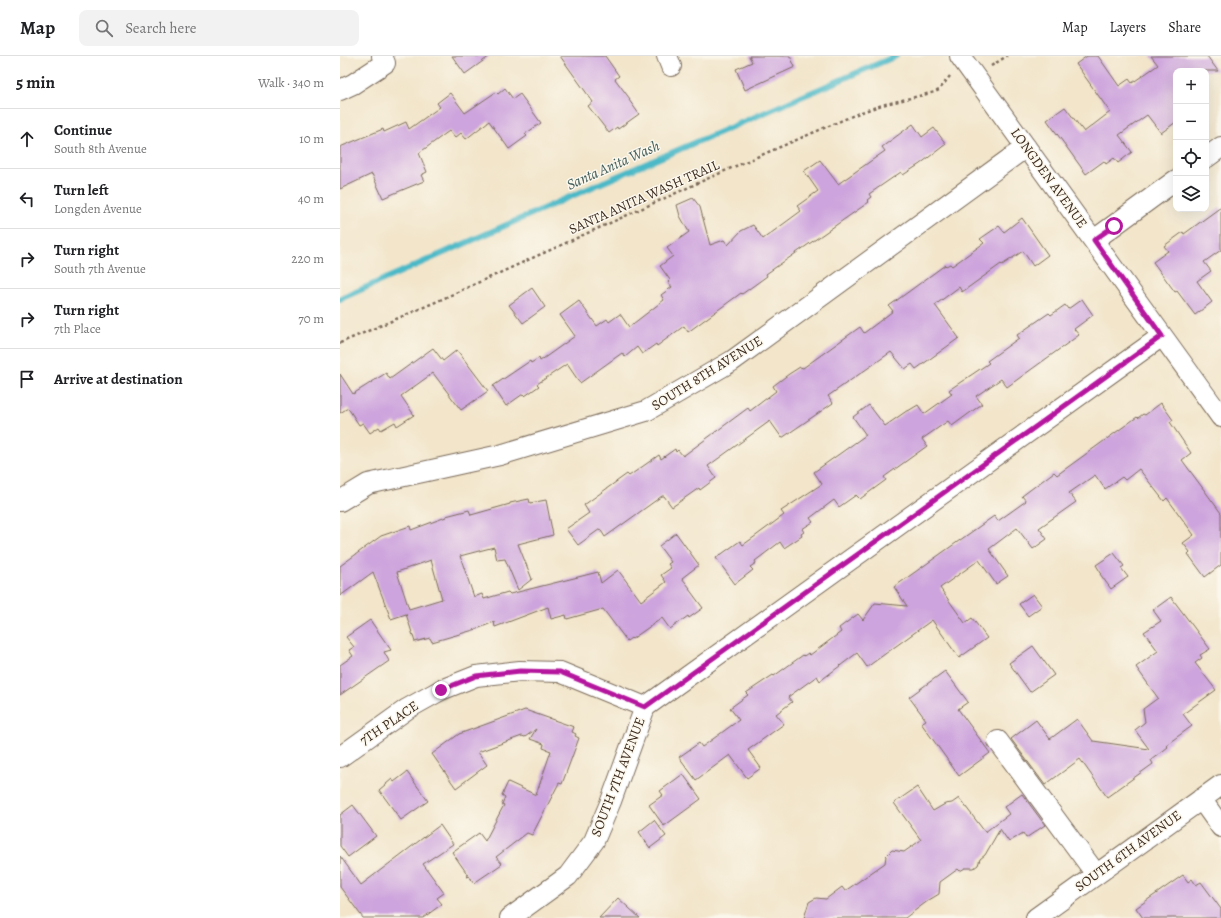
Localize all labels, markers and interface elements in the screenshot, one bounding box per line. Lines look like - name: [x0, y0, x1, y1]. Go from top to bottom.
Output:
- search box: [79, 10, 359, 46]
- text: Map: [20, 15, 55, 41]
- icon: search: [93, 17, 115, 39]
- text: Search here: [125, 18, 197, 38]
- text: Map: [1062, 18, 1088, 37]
- text: Layers: [1110, 18, 1146, 37]
- text: Share: [1168, 18, 1201, 37]
- map controls: [1173, 68, 1209, 212]
- button: +: [1173, 68, 1209, 104]
- text: 5 min: [16, 71, 55, 94]
- text: Walk · 340 m: [258, 74, 324, 91]
- button: −: [1173, 104, 1209, 140]
- text: Continue: [54, 120, 112, 140]
- street label: LONGDEN AVENUE: [1006, 124, 1092, 232]
- icon: ahead: [16, 128, 38, 150]
- text: 10 m: [299, 130, 324, 147]
- water label: Santa Anita Wash: [563, 136, 663, 194]
- text: South 8th Avenue: [54, 140, 147, 157]
- button: locate: [1173, 140, 1209, 176]
- street label: SANTA ANITA WASH TRAIL: [566, 155, 723, 239]
- button: layers: [1173, 176, 1209, 212]
- text: Turn left: [54, 180, 109, 200]
- icon: left: [16, 188, 38, 210]
- text: 40 m: [298, 190, 324, 207]
- text: Longden Avenue: [54, 200, 142, 217]
- route start: [1105, 217, 1123, 235]
- text: Turn right: [54, 240, 119, 260]
- icon: right: [16, 248, 38, 270]
- text: 220 m: [291, 250, 324, 267]
- text: South 7th Avenue: [54, 260, 146, 277]
- text: Turn right: [54, 300, 119, 320]
- icon: right: [16, 308, 38, 330]
- text: 70 m: [298, 310, 324, 327]
- text: 7th Place: [54, 320, 101, 337]
- street label: SOUTH 8TH AVENUE: [648, 331, 766, 415]
- icon: arrive: [16, 368, 38, 390]
- text: Arrive at destination: [54, 369, 183, 389]
- route end: [432, 681, 450, 699]
- street label: 7TH PLACE: [356, 696, 422, 750]
- street label: SOUTH 7TH AVENUE: [586, 714, 650, 840]
- street label: SOUTH 6TH AVENUE: [1071, 806, 1185, 896]

